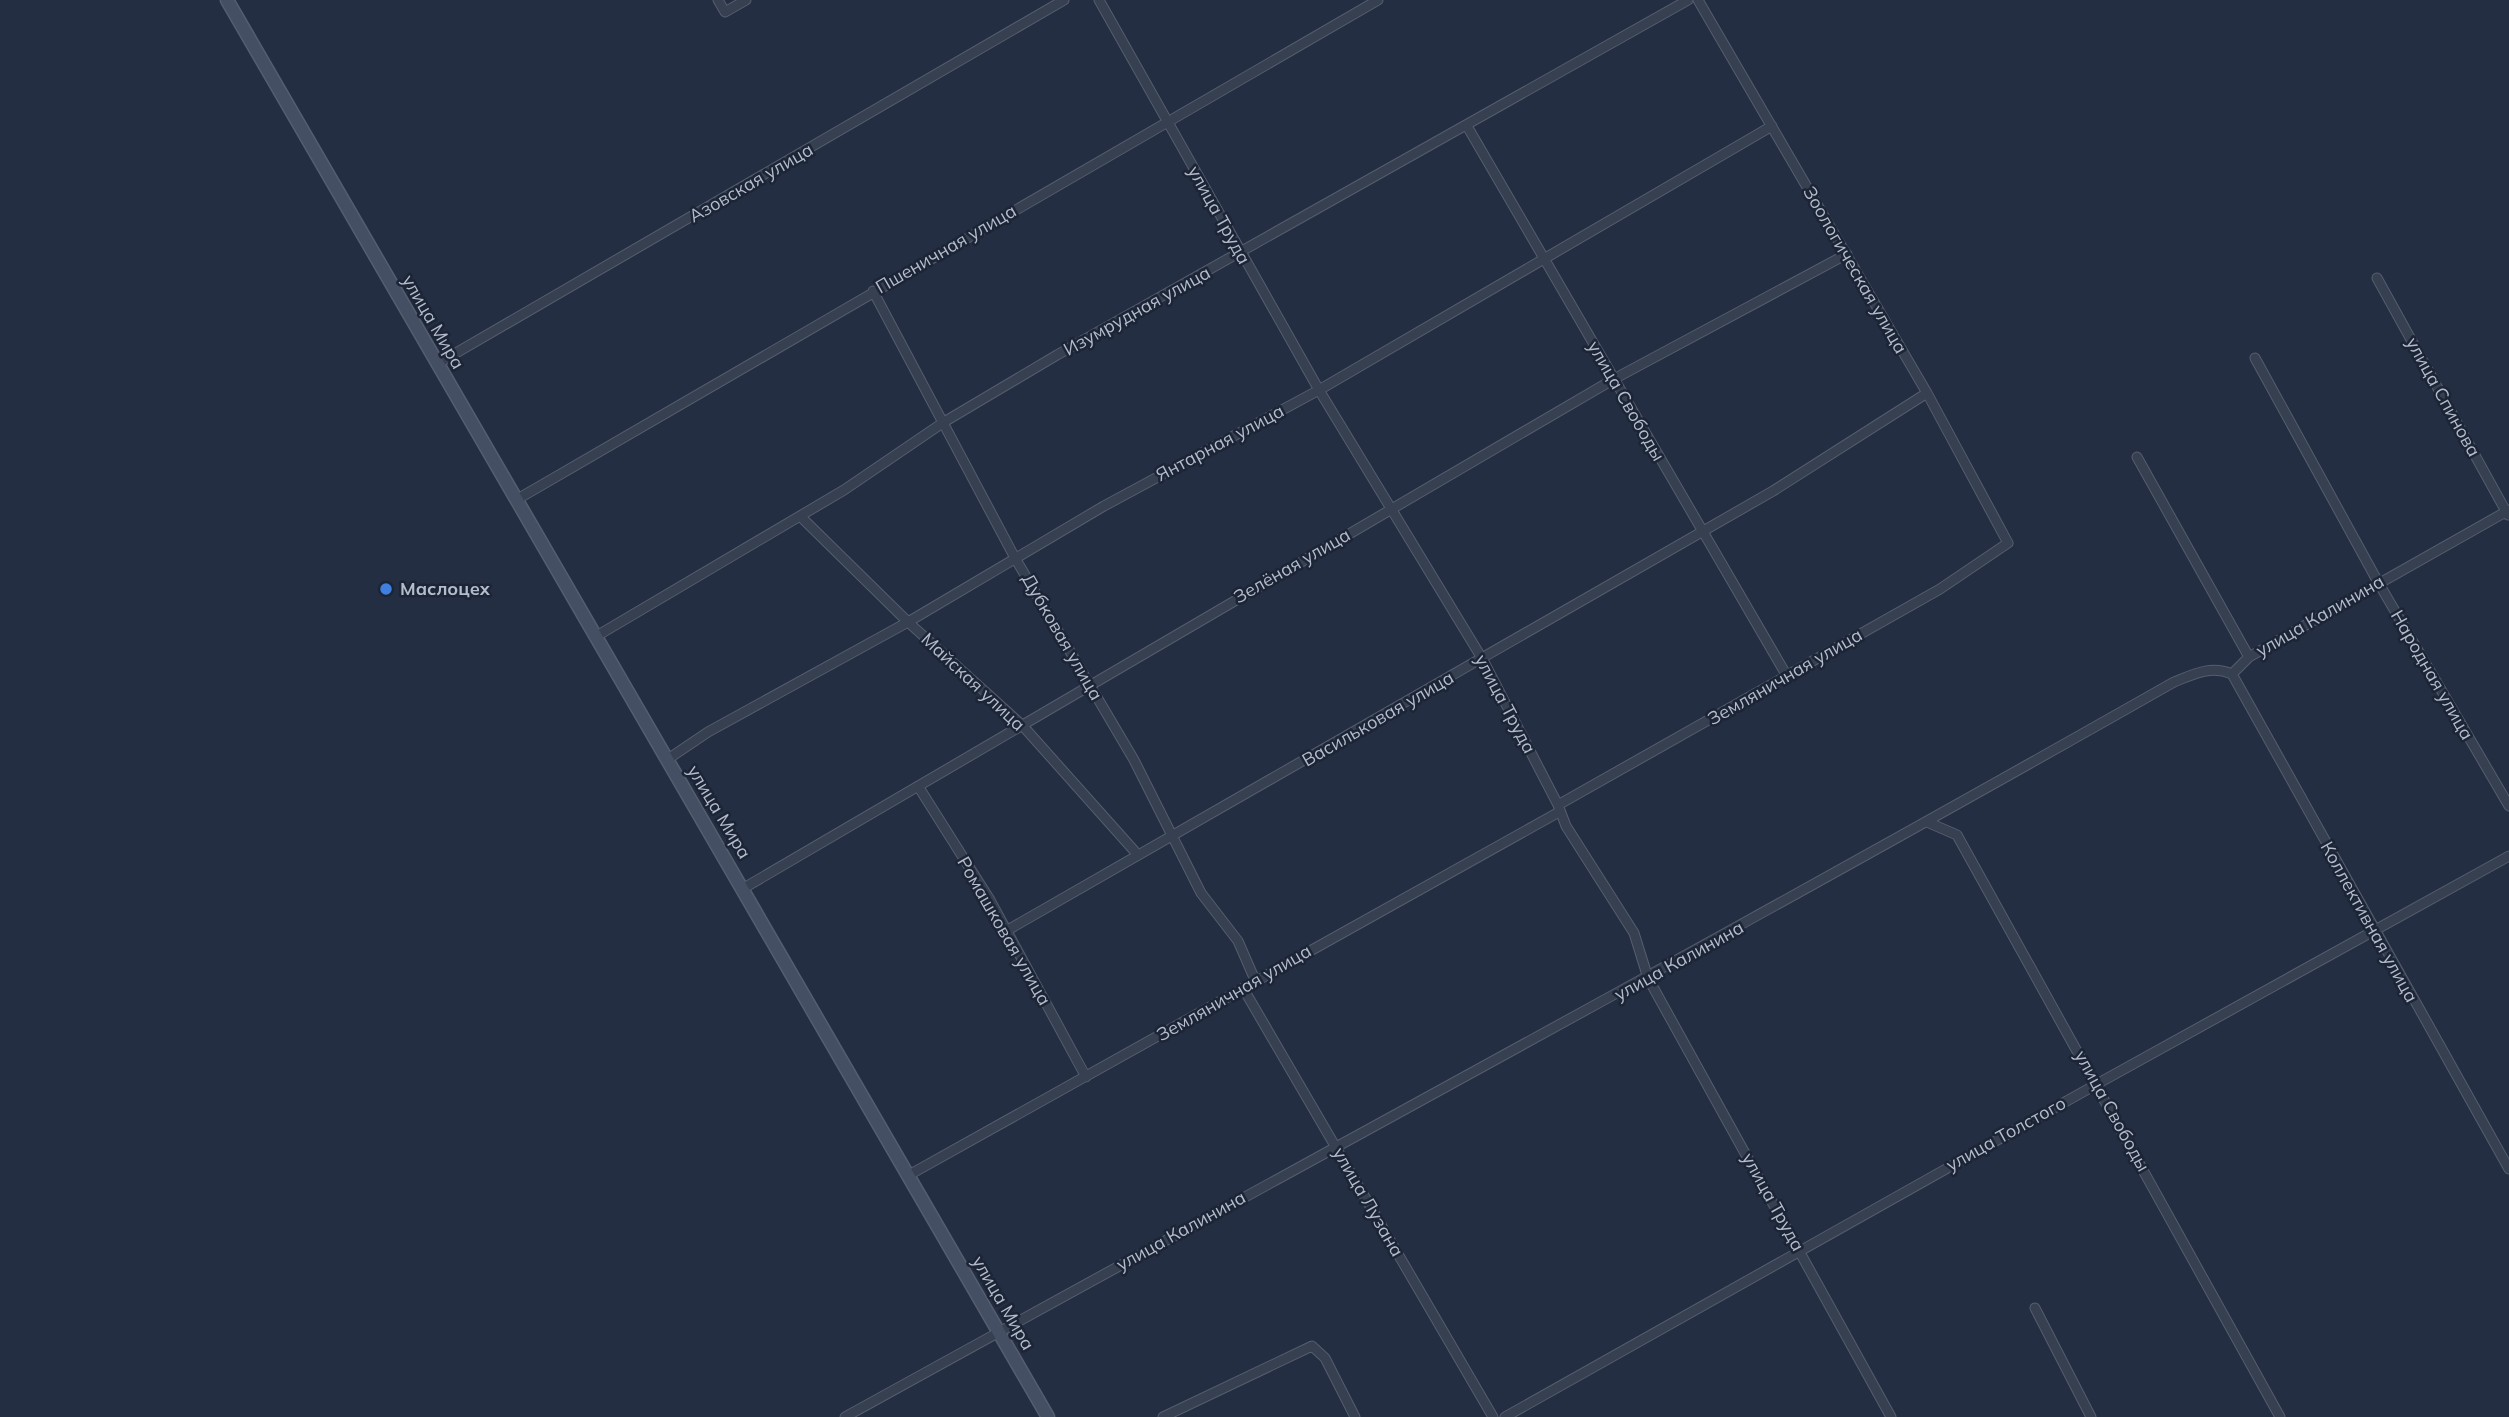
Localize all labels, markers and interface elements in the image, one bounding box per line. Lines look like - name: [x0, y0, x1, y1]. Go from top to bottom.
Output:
- street label: Азовская улица: [685, 138, 817, 227]
- street label: улица Труда: [1183, 162, 1256, 268]
- street label: Зоологическая улица: [1798, 182, 1913, 357]
- street label: Пшеничная улица: [871, 199, 1020, 298]
- street label: Изумрудная улица: [1059, 261, 1214, 361]
- street label: улица Мира: [397, 270, 470, 373]
- street label: улица Спинова: [2401, 333, 2486, 461]
- street label: улица Свободы: [1583, 336, 1670, 465]
- street label: Янтарная улица: [1152, 399, 1288, 486]
- street label: Зелёная улица: [1229, 523, 1354, 608]
- street label: Дубковая улица: [1017, 569, 1108, 704]
- street label: улица Калинина: [2251, 569, 2388, 662]
- place label: Маслоцех: [400, 577, 491, 600]
- marker: Маслоцех: [378, 581, 394, 597]
- street label: Народная улица: [2386, 606, 2479, 744]
- street label: Земляничная улица: [1703, 623, 1866, 730]
- street label: Майская улица: [917, 628, 1030, 736]
- street label: улица Труда: [1470, 650, 1541, 757]
- street label: Васильковая улица: [1298, 666, 1458, 771]
- street label: улица Мира: [682, 761, 756, 863]
- street label: Коллективная улица: [2316, 837, 2423, 1006]
- street label: Ромашковая улица: [953, 852, 1056, 1009]
- street label: улица Калинина: [1610, 915, 1748, 1006]
- street label: Земляничная улица: [1152, 939, 1315, 1046]
- street label: улица Свободы: [2070, 1046, 2155, 1175]
- street label: улица Толстого: [1942, 1091, 2070, 1176]
- street label: улица Лузана: [1328, 1143, 1409, 1261]
- street label: улица Труда: [1737, 1149, 1810, 1255]
- street label: улица Калинина: [1112, 1185, 1250, 1276]
- street label: улица Мира: [967, 1251, 1040, 1354]

